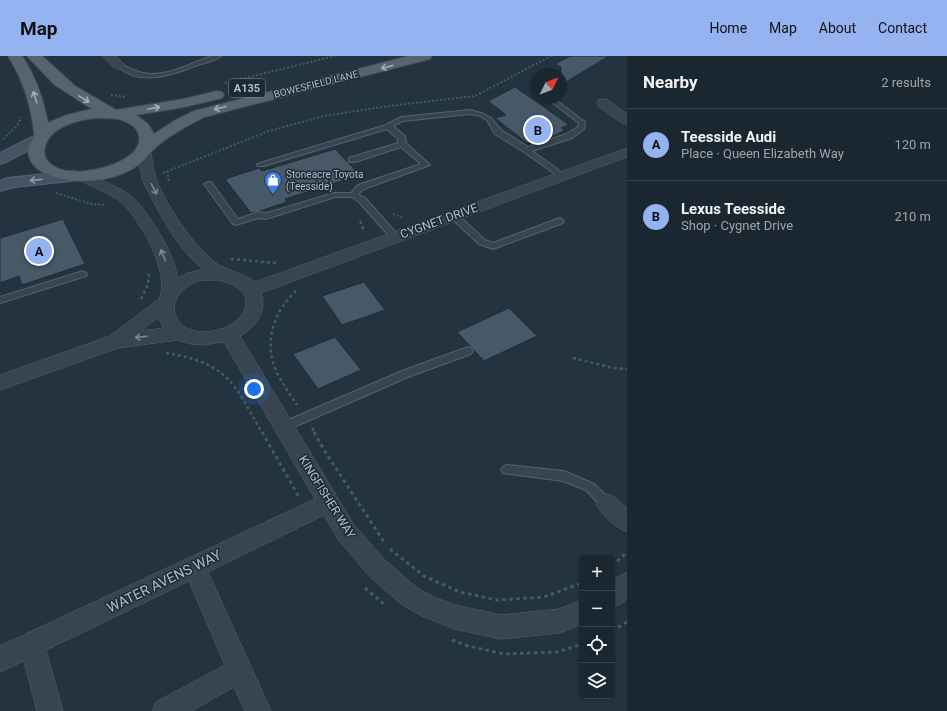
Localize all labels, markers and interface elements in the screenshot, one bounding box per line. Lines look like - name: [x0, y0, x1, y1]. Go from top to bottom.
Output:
- text: Map: [20, 17, 58, 40]
- text: Home: [709, 20, 747, 36]
- text: Map: [769, 20, 797, 36]
- text: About: [819, 20, 856, 36]
- text: Contact: [878, 20, 927, 36]
- one-way arrow: [381, 63, 394, 71]
- street label: BOWESFIELD LANE: [273, 68, 360, 100]
- north arrow: [531, 68, 567, 104]
- text: Nearby: [643, 72, 698, 92]
- text: 2 results: [881, 75, 931, 90]
- road number: A135: [229, 79, 265, 97]
- one-way arrow: [31, 90, 38, 103]
- one-way arrow: [78, 96, 90, 104]
- one-way arrow: [147, 104, 160, 112]
- one-way arrow: [214, 105, 227, 112]
- pin: B: [525, 115, 551, 145]
- text: Teesside Audi: [681, 128, 776, 146]
- text: A: [652, 137, 660, 152]
- text: 120 m: [894, 137, 931, 152]
- text: Place · Queen Elizabeth Way: [681, 146, 844, 161]
- place label: Stoneacre Toyota (Teesside): [286, 169, 363, 193]
- shop icon: Stoneacre Toyota (Teesside): [263, 170, 283, 195]
- one-way arrow: [30, 176, 43, 184]
- one-way arrow: [151, 182, 159, 194]
- street label: CYGNET DRIVE: [398, 200, 480, 242]
- text: Lexus Teesside: [681, 200, 785, 218]
- text: B: [652, 209, 660, 224]
- text: 210 m: [894, 209, 931, 224]
- text: Shop · Cygnet Drive: [681, 218, 793, 233]
- pin: A: [26, 236, 52, 266]
- one-way arrow: [159, 250, 166, 262]
- one-way arrow: [135, 334, 148, 341]
- your location: [244, 379, 264, 399]
- street label: KINGFISHER WAY: [296, 453, 359, 542]
- street label: WATER AVENS WAY: [104, 546, 224, 616]
- map controls: [579, 555, 615, 699]
- button: +: [579, 555, 615, 591]
- button: −: [579, 591, 615, 627]
- button: locate: [579, 627, 615, 663]
- button: layers: [579, 663, 615, 699]

